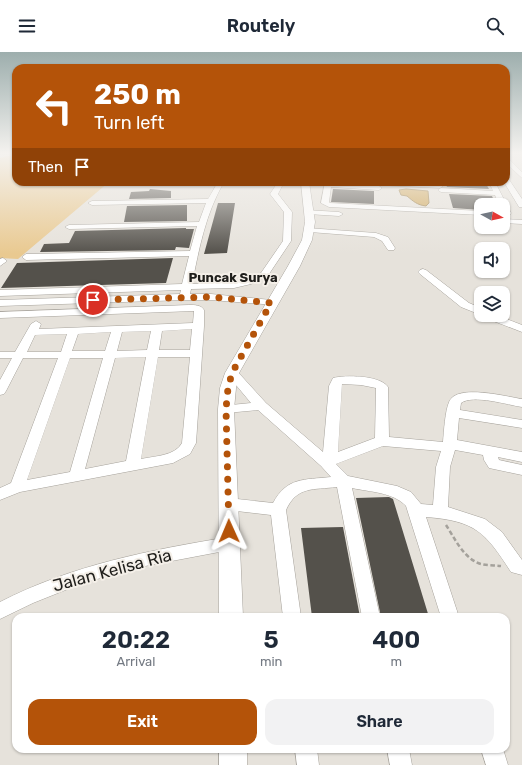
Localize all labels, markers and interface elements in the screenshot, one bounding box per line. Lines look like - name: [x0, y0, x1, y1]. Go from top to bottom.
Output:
- icon: menu: [16, 15, 38, 37]
- text: Routely: [227, 15, 295, 37]
- icon: search: [484, 15, 506, 37]
- text: 250 m: [94, 78, 181, 111]
- icon: left: [28, 80, 80, 132]
- text: Turn left: [94, 112, 164, 134]
- icon: arrive: [71, 156, 93, 178]
- text: Then: [28, 158, 63, 176]
- north arrow: [474, 198, 510, 234]
- map controls: [474, 198, 510, 322]
- button: sound: [474, 242, 510, 278]
- district label: Puncak Surya: [188, 270, 278, 285]
- pin: [76, 283, 110, 317]
- button: layers: [474, 286, 510, 322]
- icon: arrive: [82, 289, 104, 311]
- position arrow: [208, 510, 250, 552]
- street label: Jalan Kelisa Ria: [50, 545, 174, 595]
- text: 20:22: [102, 626, 170, 654]
- text: 5: [264, 626, 279, 654]
- text: 400: [372, 626, 420, 654]
- text: Arrival: [116, 654, 155, 669]
- text: min: [260, 654, 282, 669]
- text: m: [390, 654, 402, 669]
- button: Exit: [28, 699, 257, 745]
- button: Share: [265, 699, 494, 745]

